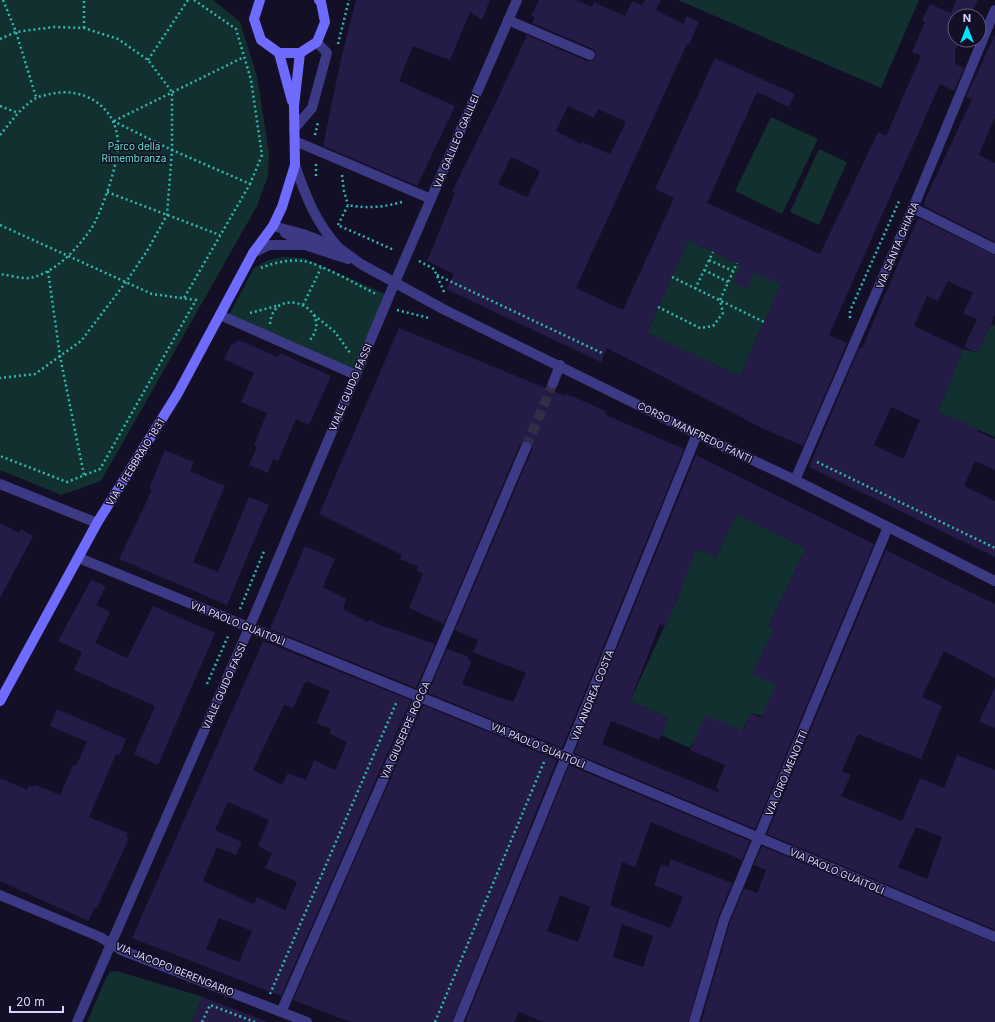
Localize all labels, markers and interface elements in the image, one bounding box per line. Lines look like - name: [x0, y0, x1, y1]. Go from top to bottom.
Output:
- north arrow: [947, 8, 987, 48]
- text: N: [963, 11, 971, 25]
- street label: VIA GALILEO GALILEI: [431, 92, 481, 190]
- park label: Parco della Rimembranza: [102, 140, 166, 164]
- street label: VIA SANTA CHIARA: [873, 200, 921, 290]
- street label: VIALE GUIDO FASSI: [326, 342, 374, 432]
- street label: CORSO MANFREDO FANTI: [636, 399, 754, 465]
- street label: VIA 3 FEBBRAIO 1831: [103, 416, 167, 508]
- street label: VIA PAOLO GUAITOLI: [189, 598, 287, 648]
- street label: VIALE GUIDO FASSI: [199, 641, 249, 731]
- street label: VIA ANDREA COSTA: [568, 648, 616, 742]
- street label: VIA GIUSEPPE ROCCA: [378, 679, 432, 781]
- street label: VIA PAOLO GUAITOLI: [489, 720, 587, 770]
- street label: VIA CIRO MENOTTI: [763, 728, 809, 818]
- street label: VIA PAOLO GUAITOLI: [788, 846, 886, 896]
- street label: VIA JACOPO BERENGARIO: [114, 940, 236, 998]
- scale bar: [10, 988, 63, 1014]
- text: 20 m: [16, 994, 45, 1009]

